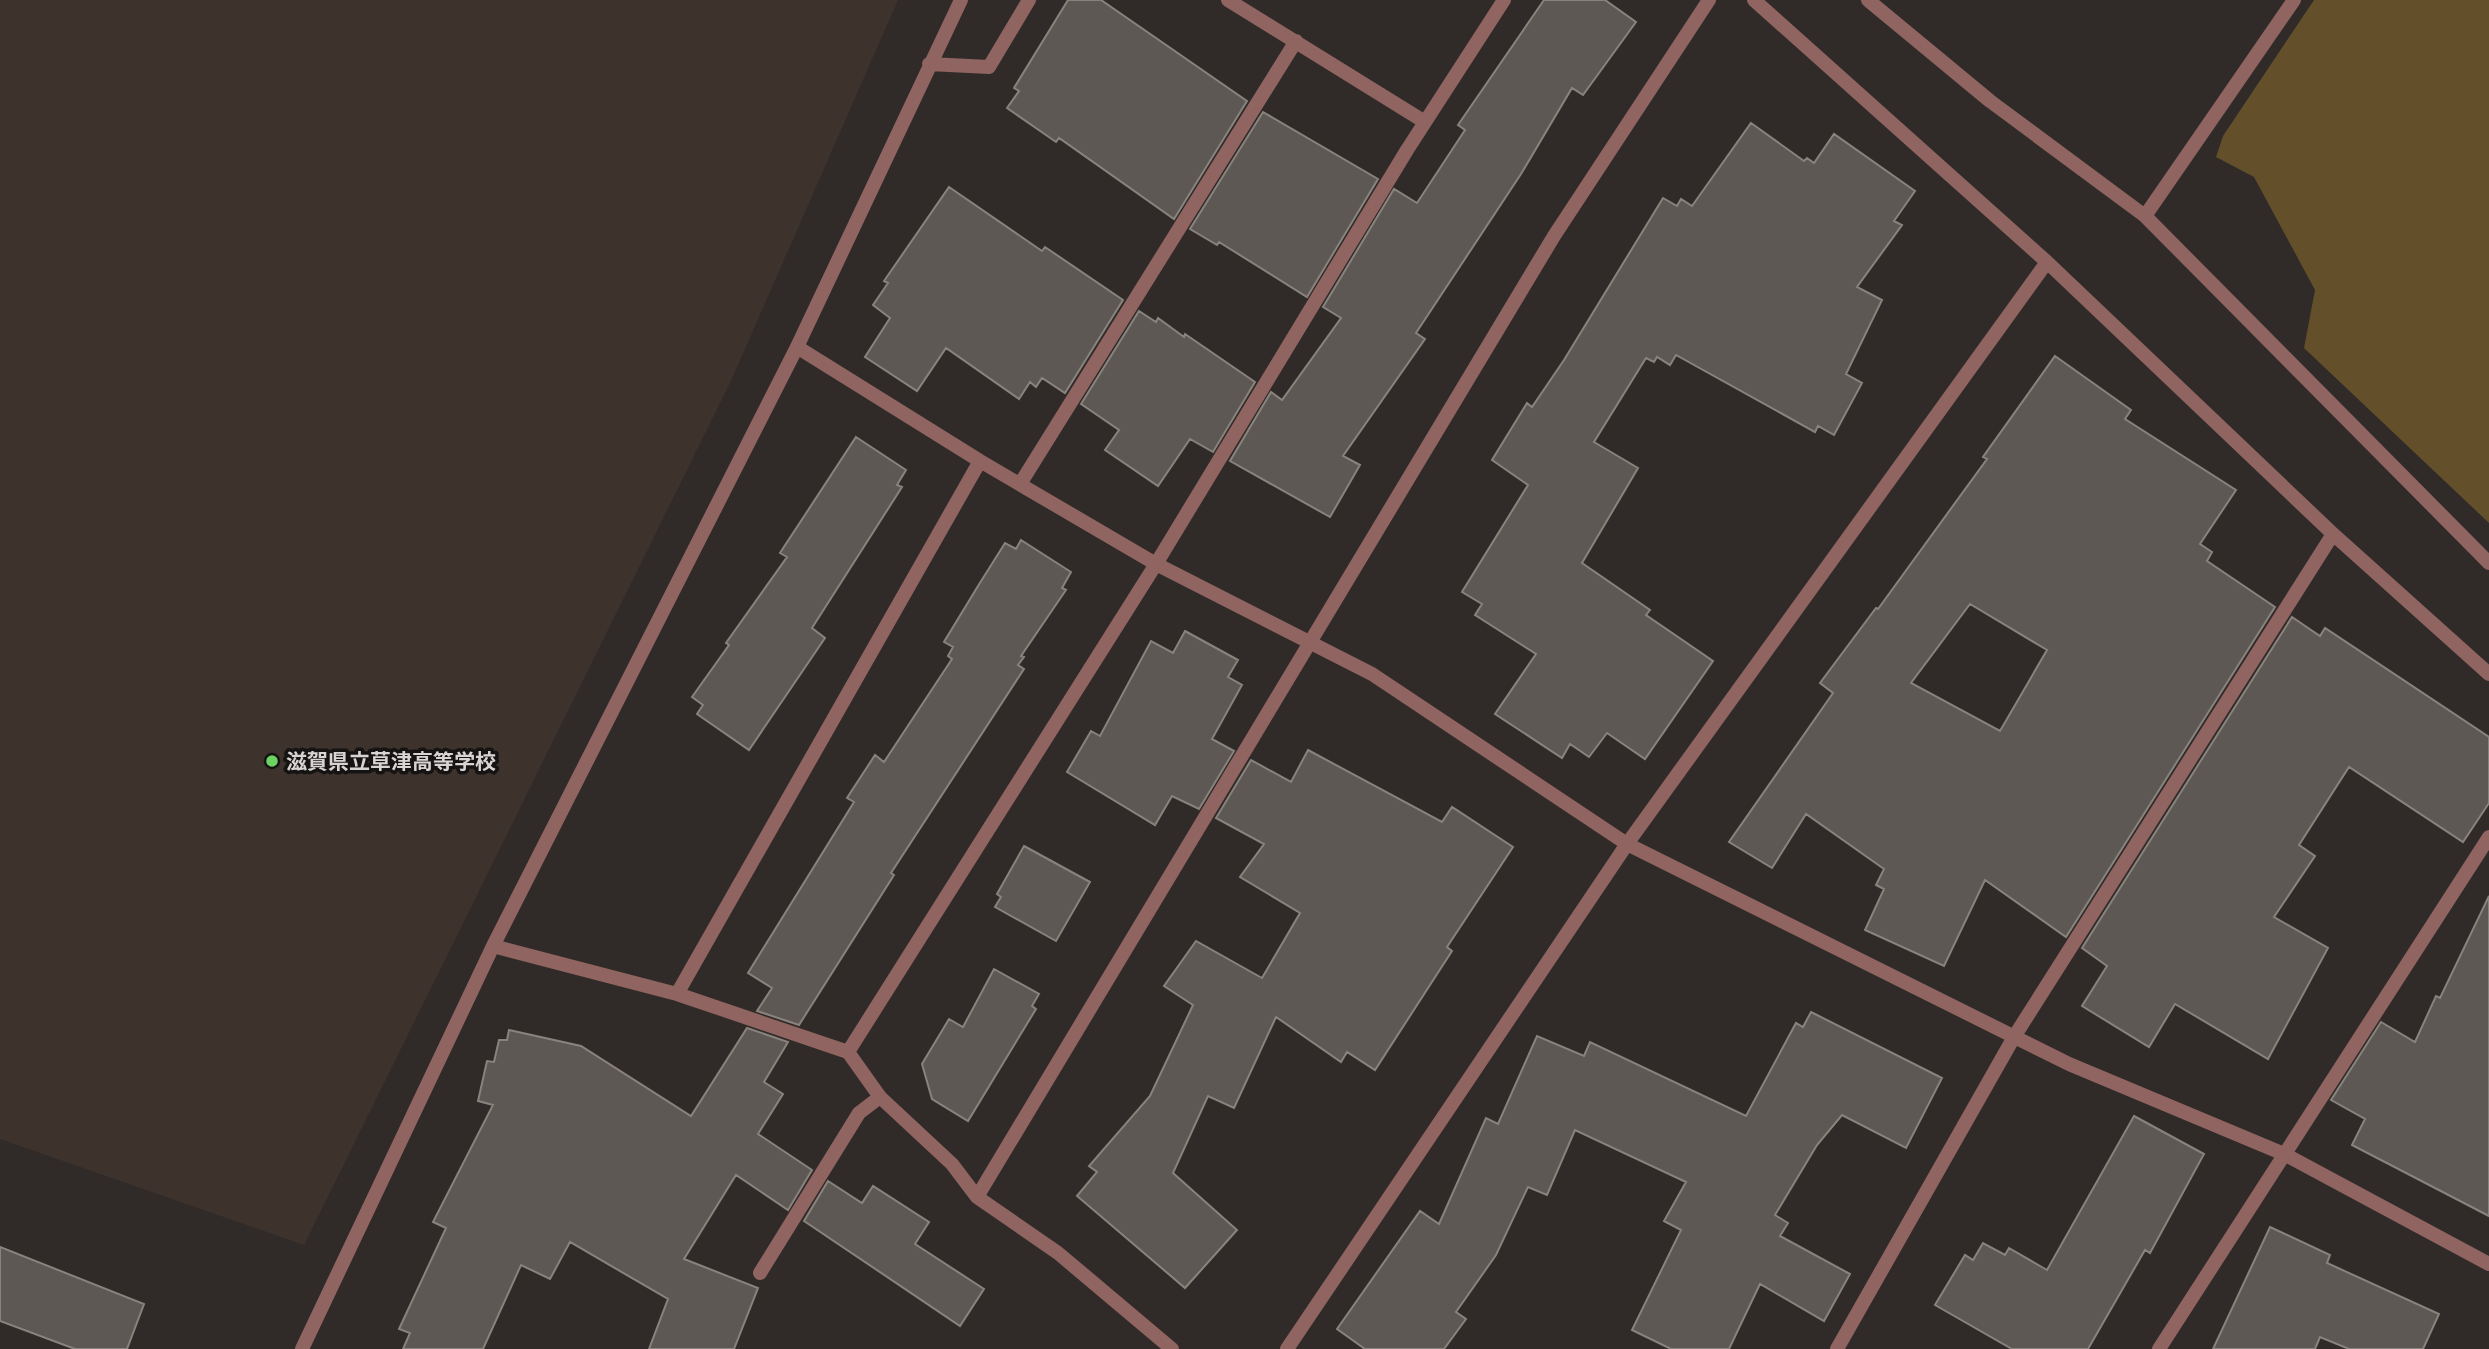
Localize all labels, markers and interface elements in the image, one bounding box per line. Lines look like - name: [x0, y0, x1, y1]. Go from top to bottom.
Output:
- place label: 滋賀県立草津高等学校: [286, 749, 496, 774]
- marker: 滋賀県立草津高等学校: [264, 753, 280, 769]

